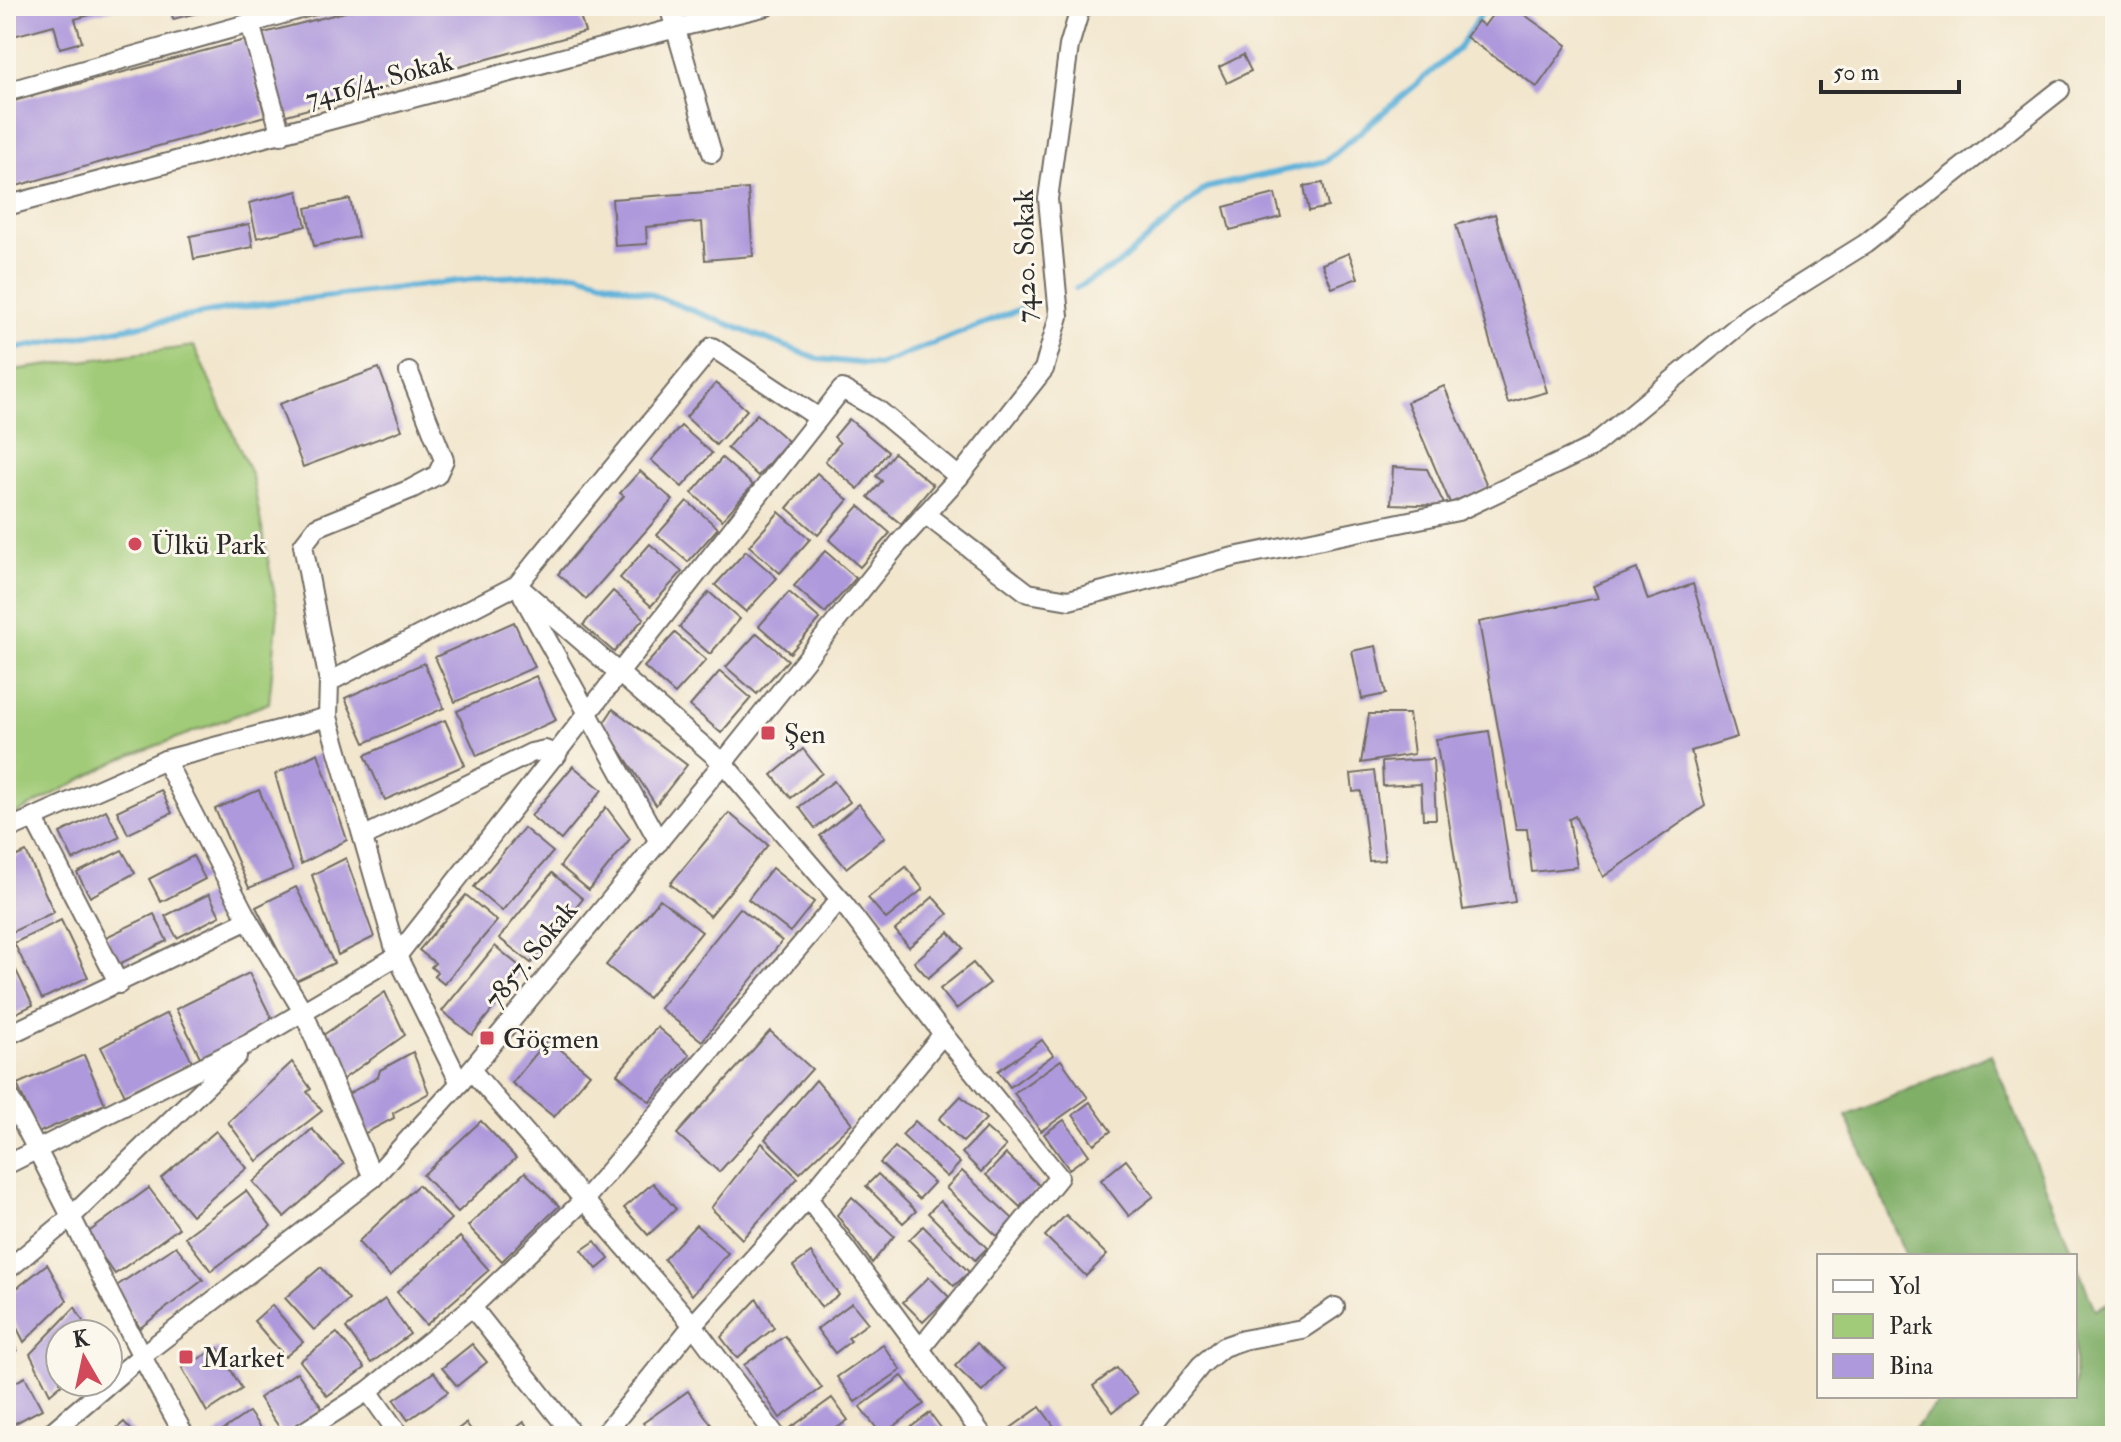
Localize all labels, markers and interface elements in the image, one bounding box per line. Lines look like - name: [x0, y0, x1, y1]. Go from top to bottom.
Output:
- street label: 7416/4. Sokak: [302, 44, 458, 117]
- scale bar: [1821, 44, 1959, 94]
- text: 50 m: [1833, 57, 1880, 88]
- street label: 7420. Sokak: [1007, 188, 1044, 323]
- place label: Ülkü Park: [151, 528, 267, 563]
- marker: Ülkü Park: [126, 535, 144, 553]
- place label: Şen: [784, 717, 826, 752]
- marker: Şen: [759, 724, 777, 742]
- street label: 7857. Sokak: [477, 893, 586, 1016]
- place label: Göçmen: [503, 1022, 599, 1057]
- marker: Göçmen: [478, 1029, 496, 1047]
- legend: [1817, 1254, 2077, 1398]
- text: Yol: [1889, 1271, 1921, 1302]
- text: Park: [1889, 1311, 1933, 1342]
- north arrow: [44, 1318, 124, 1398]
- text: K: [71, 1324, 91, 1354]
- place label: Market: [202, 1341, 285, 1376]
- marker: Market: [177, 1348, 195, 1366]
- text: Bina: [1889, 1351, 1934, 1382]

